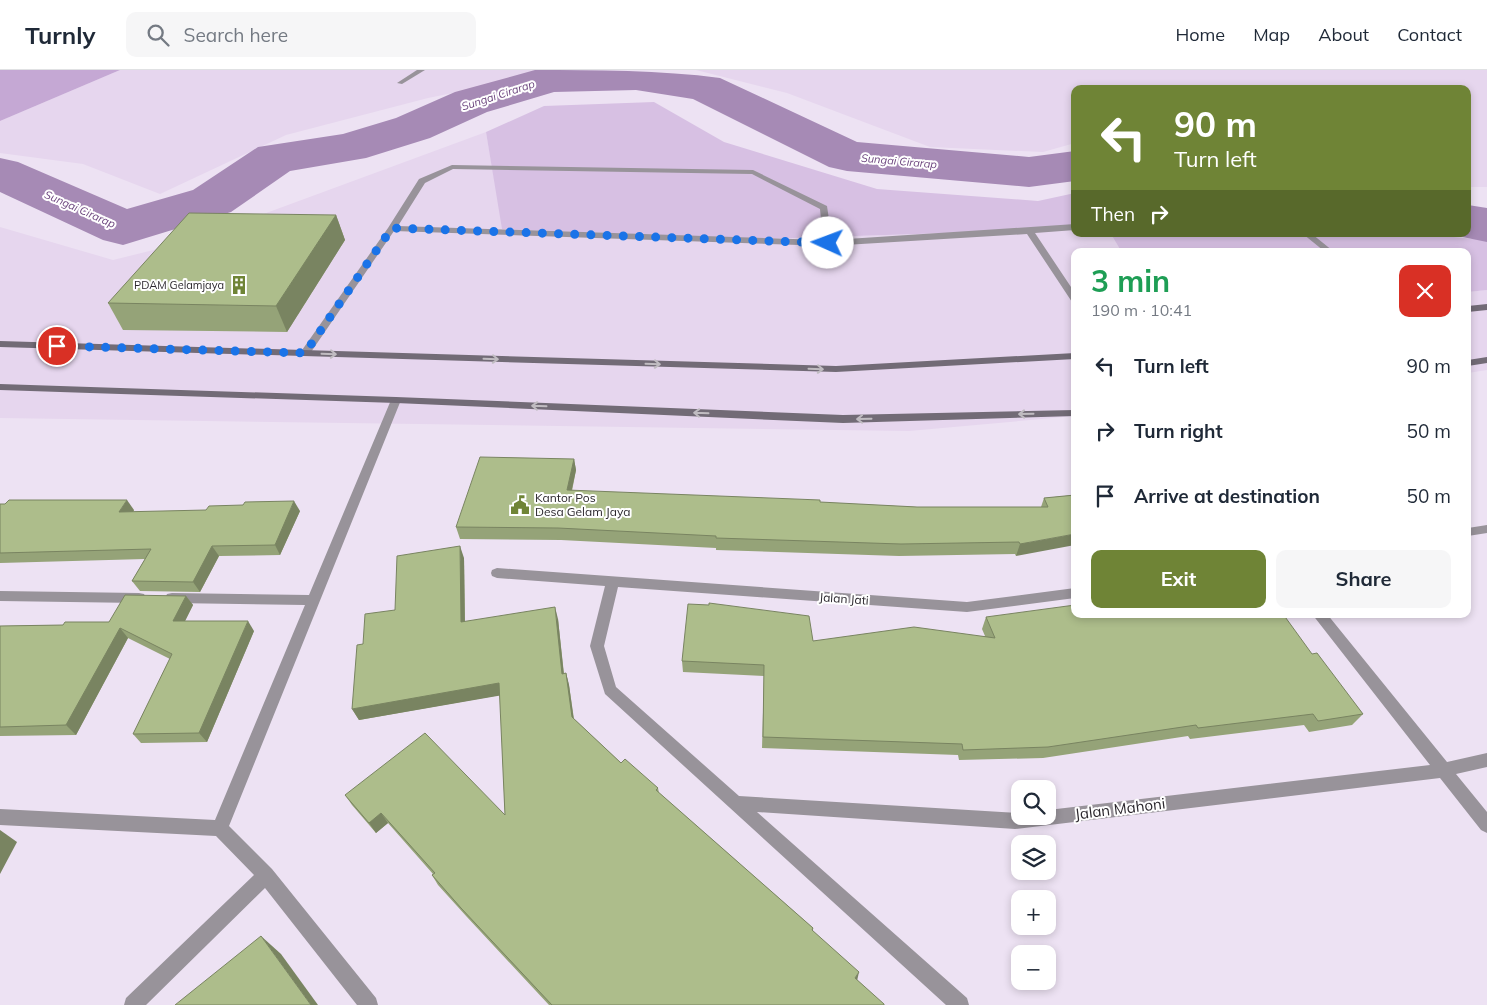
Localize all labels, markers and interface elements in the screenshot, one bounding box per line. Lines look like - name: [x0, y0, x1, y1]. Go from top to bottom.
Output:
- search box: [126, 12, 476, 57]
- text: Turnly: [25, 20, 96, 50]
- icon: search: [144, 21, 172, 49]
- text: Search here: [184, 23, 288, 47]
- text: Home: [1175, 23, 1225, 46]
- text: Map: [1253, 23, 1290, 46]
- text: About: [1318, 23, 1369, 46]
- text: Contact: [1397, 23, 1462, 46]
- water label: Sungai Cirarap: [460, 76, 537, 113]
- text: 90 m: [1174, 102, 1257, 146]
- icon: left: [1091, 105, 1156, 170]
- text: Turn left: [1174, 145, 1257, 173]
- water label: Sungai Cirarap: [860, 151, 938, 171]
- water label: Sungai Cirarap: [42, 187, 118, 231]
- icon: right: [1145, 200, 1173, 228]
- text: Then: [1091, 202, 1135, 226]
- position arrow: [801, 216, 853, 268]
- text: 3 min: [1091, 262, 1170, 300]
- button: close: [1399, 265, 1451, 317]
- building icon: PDAM Gelamjaya: [228, 274, 250, 296]
- place label: PDAM Gelamjaya: [134, 278, 224, 292]
- text: 190 m · 10:41: [1091, 300, 1192, 320]
- pin: [36, 325, 78, 367]
- icon: arrive: [43, 332, 71, 360]
- one-way arrow: [320, 349, 336, 359]
- icon: left: [1091, 352, 1119, 380]
- one-way arrow: [482, 354, 499, 364]
- text: Turn left: [1134, 354, 1209, 378]
- text: 90 m: [1407, 354, 1451, 378]
- one-way arrow: [645, 359, 661, 368]
- one-way arrow: [808, 364, 824, 373]
- one-way arrow: [531, 402, 547, 411]
- one-way arrow: [694, 408, 710, 418]
- one-way arrow: [1019, 409, 1035, 419]
- one-way arrow: [856, 414, 872, 423]
- icon: right: [1091, 417, 1119, 445]
- text: Turn right: [1134, 419, 1223, 443]
- text: 50 m: [1407, 419, 1451, 443]
- icon: arrive: [1091, 482, 1119, 510]
- text: Arrive at destination: [1134, 484, 1320, 508]
- text: 50 m: [1407, 484, 1451, 508]
- place label: Kantor Pos Desa Gelam Jaya: [535, 490, 630, 519]
- public building icon: Kantor Pos Desa Gelam Jaya: [509, 494, 531, 516]
- button: Exit: [1091, 550, 1266, 608]
- button: Share: [1276, 550, 1451, 608]
- street label: Jalan Jati: [819, 589, 869, 608]
- map controls: [1011, 780, 1056, 990]
- button: search: [1011, 780, 1056, 825]
- street label: Jalan Mahoni: [1074, 794, 1166, 823]
- button: layers: [1011, 835, 1056, 880]
- button: +: [1011, 890, 1056, 935]
- button: −: [1011, 945, 1056, 990]

